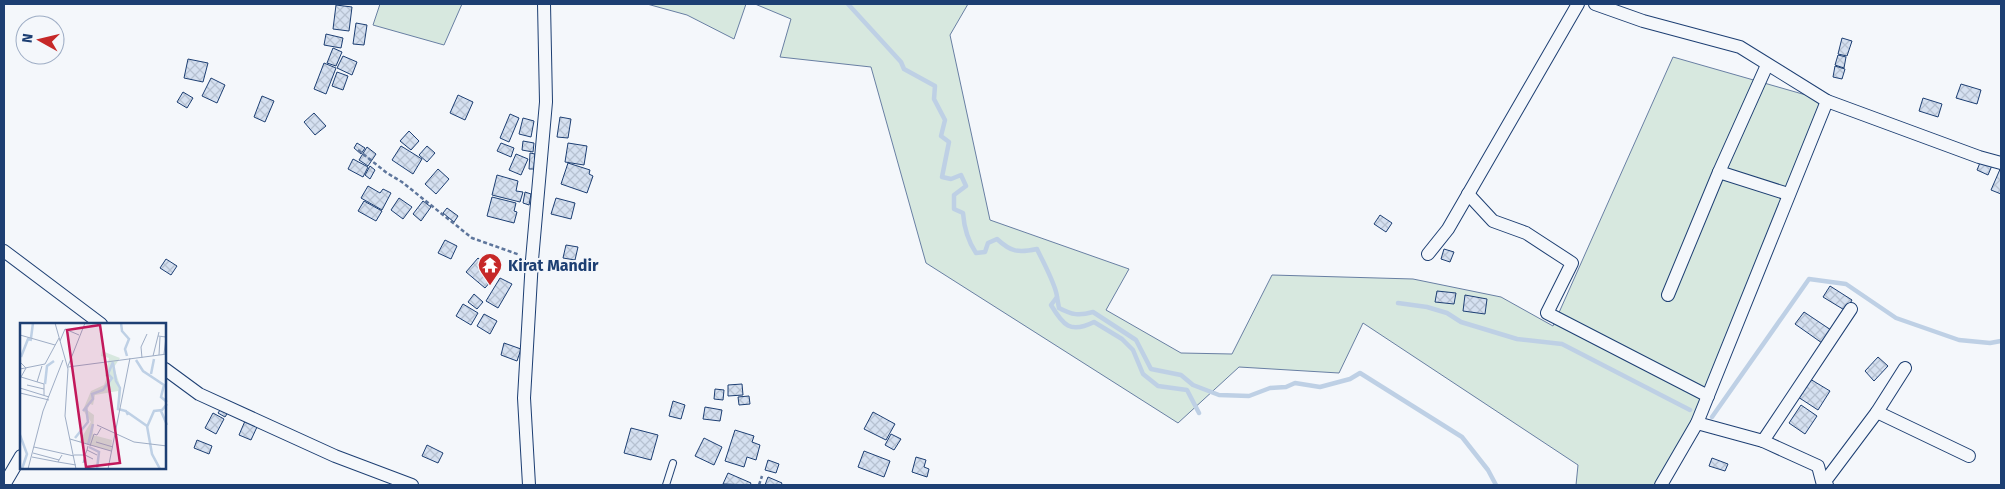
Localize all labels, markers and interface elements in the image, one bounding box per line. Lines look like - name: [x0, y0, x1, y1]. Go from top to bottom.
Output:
- north arrow: [15, 15, 65, 65]
- text: N: [19, 32, 37, 44]
- temple icon: Kirat Mandir: [477, 252, 503, 286]
- place label: Kirat Mandir: [508, 256, 599, 275]
- inset map: [20, 323, 166, 469]

